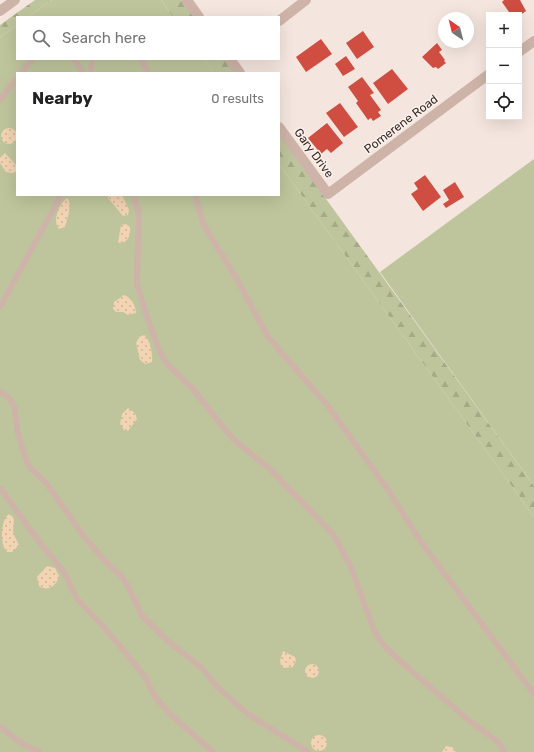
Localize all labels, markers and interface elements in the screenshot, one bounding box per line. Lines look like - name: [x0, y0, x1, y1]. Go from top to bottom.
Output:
- north arrow: [438, 12, 474, 48]
- map controls: [486, 12, 522, 120]
- button: +: [486, 12, 522, 48]
- search box: [16, 16, 280, 60]
- icon: search: [30, 27, 52, 49]
- text: Search here: [62, 29, 146, 47]
- button: −: [486, 48, 522, 84]
- button: locate: [486, 84, 522, 120]
- text: Nearby: [32, 88, 93, 108]
- text: 0 results: [211, 91, 264, 106]
- street label: Pomerene Road: [361, 92, 441, 156]
- street label: Gary Drive: [291, 126, 337, 181]

